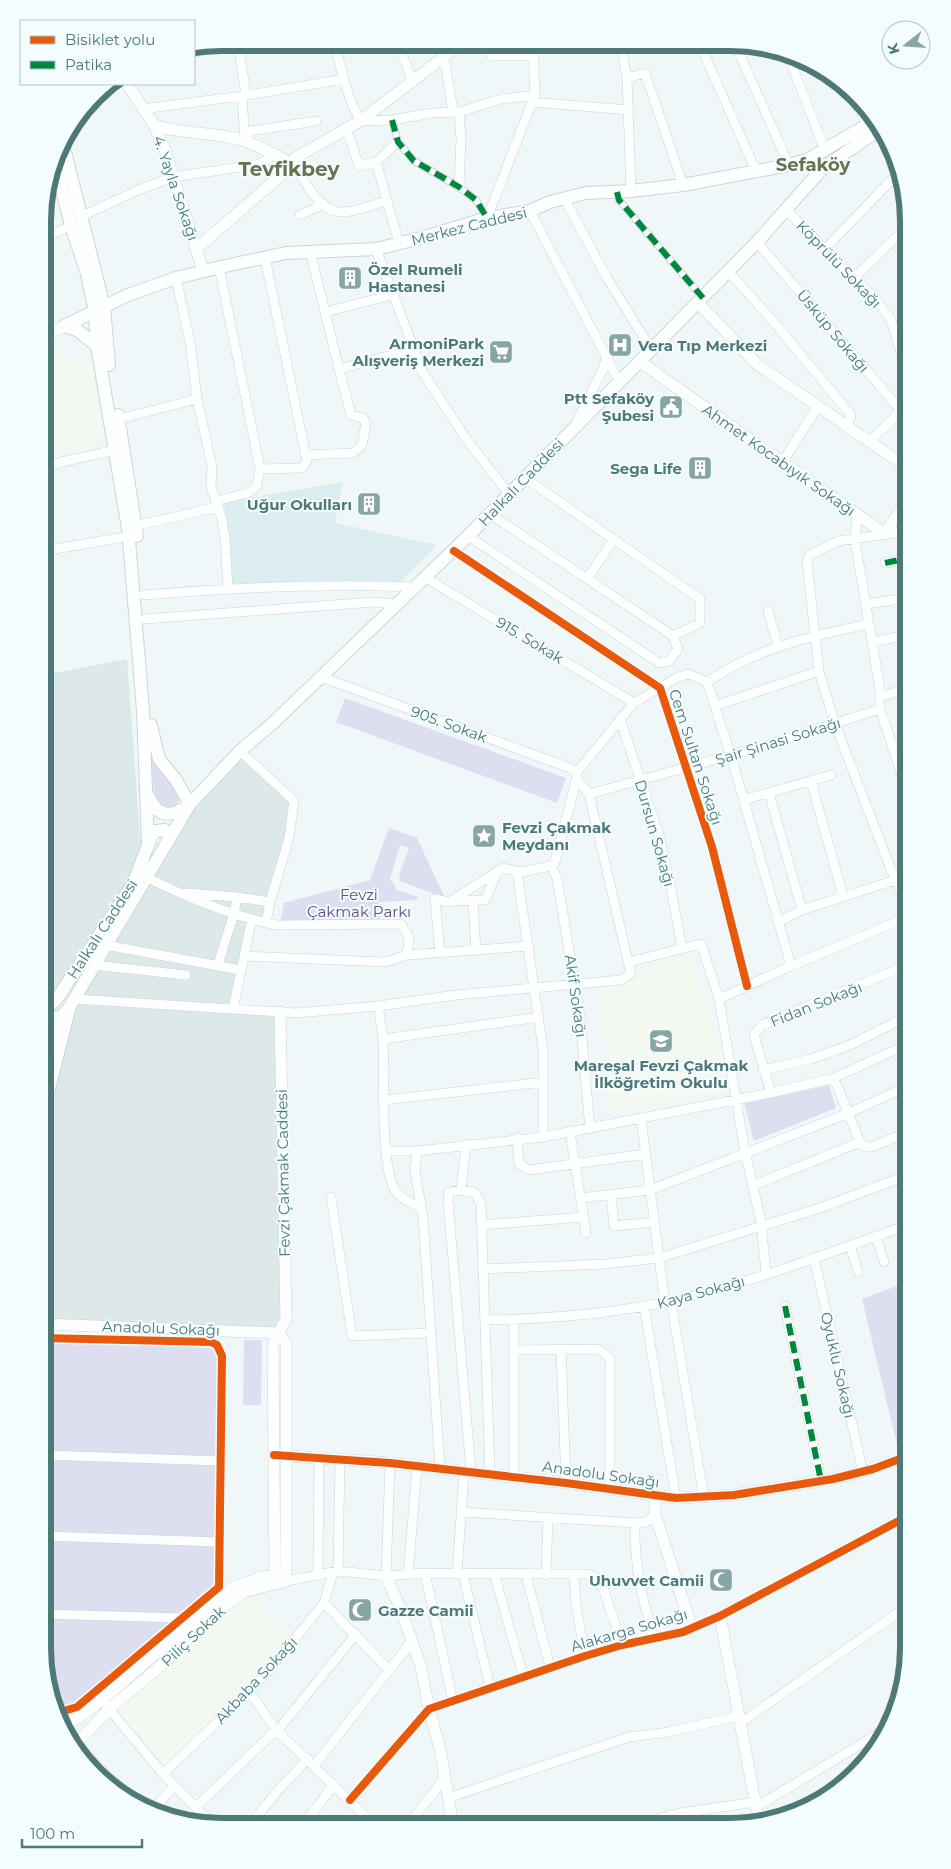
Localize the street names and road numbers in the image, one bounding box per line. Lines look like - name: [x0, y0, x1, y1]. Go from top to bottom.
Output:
- street label: 4. Yayla Sokağı: [149, 133, 203, 243]
- street label: Merkez Caddesi: [409, 202, 529, 250]
- street label: Köprülü Sokağı: [792, 216, 886, 312]
- street label: Üsküp Sokağı: [793, 286, 873, 376]
- street label: Ahmet Kocabıyık Sokağı: [699, 400, 859, 520]
- street label: Halkalı Caddesi: [474, 434, 568, 530]
- street label: 915. Sokak: [493, 612, 567, 668]
- street label: Cem Sultan Sokağı: [665, 687, 727, 827]
- street label: 905. Sokak: [408, 701, 490, 747]
- street label: Şair Şinasi Sokağı: [713, 713, 843, 769]
- street label: Dursun Sokağı: [631, 777, 679, 889]
- street label: Halkalı Caddesi: [63, 876, 141, 982]
- street label: Akif Sokağı: [561, 953, 591, 1039]
- street label: Fidan Sokağı: [767, 977, 865, 1031]
- street label: Fevzi Çakmak Caddesi: [272, 1089, 294, 1257]
- street label: Kaya Sokağı: [655, 1271, 747, 1313]
- street label: Oyuklu Sokağı: [817, 1310, 859, 1420]
- street label: Anadolu Sokağı: [102, 1316, 220, 1340]
- street label: Anadolu Sokağı: [541, 1456, 661, 1492]
- street label: Piliç Sokak: [157, 1602, 229, 1670]
- street label: Alakarga Sokağı: [568, 1604, 690, 1656]
- street label: Akbaba Sokağı: [211, 1632, 301, 1728]

